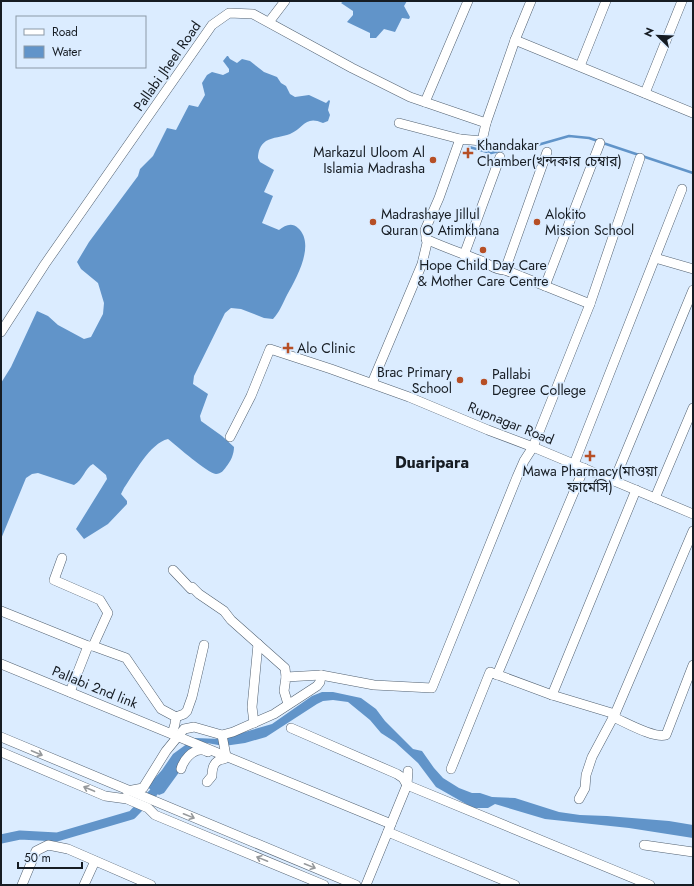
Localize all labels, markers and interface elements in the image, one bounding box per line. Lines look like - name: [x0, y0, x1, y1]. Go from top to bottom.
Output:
- legend: [16, 16, 146, 68]
- north arrow: [638, 16, 678, 56]
- street label: Pallabi Jheel Road: [128, 17, 206, 115]
- text: Road: [52, 23, 78, 41]
- text: N: [640, 25, 658, 39]
- text: Water: [52, 43, 83, 61]
- place label: Khandakar Chamber(খন্দকার চেম্বার): [477, 135, 622, 171]
- place label: Markazul Uloom Al Islamia Madrasha: [313, 142, 425, 178]
- marker: Khandakar Chamber(খন্দকার চেম্বার): [462, 147, 474, 159]
- marker: Markazul Uloom Al Islamia Madrasha: [428, 155, 438, 165]
- place label: Madrashaye Jillul Quran O Atimkhana: [381, 204, 499, 240]
- place label: Alokito Mission School: [545, 204, 634, 240]
- marker: Madrashaye Jillul Quran O Atimkhana: [368, 217, 378, 227]
- marker: Alokito Mission School: [532, 217, 542, 227]
- marker: Hope Child Day Care & Mother Care Centre: [478, 245, 488, 255]
- place label: Hope Child Day Care & Mother Care Centre: [417, 255, 549, 291]
- place label: Alo Clinic: [297, 338, 355, 358]
- marker: Alo Clinic: [282, 342, 294, 354]
- place label: Brac Primary School: [377, 362, 453, 398]
- place label: Pallabi Degree College: [492, 364, 586, 400]
- marker: Brac Primary School: [455, 375, 465, 385]
- marker: Pallabi Degree College: [479, 377, 489, 387]
- street label: Rupnagar Road: [465, 397, 557, 449]
- district label: Duaripara: [395, 451, 469, 474]
- marker: Mawa Pharmacy(মাওয়া ফার্মেসি): [585, 451, 595, 461]
- place label: Mawa Pharmacy(মাওয়া ফার্মেসি): [523, 461, 658, 497]
- street label: Pallabi 2nd link: [49, 661, 142, 714]
- one-way arrow: [30, 749, 42, 757]
- one-way arrow: [84, 785, 96, 793]
- one-way arrow: [183, 813, 195, 821]
- scale bar: [18, 844, 82, 870]
- text: 50 m: [24, 849, 51, 867]
- one-way arrow: [257, 855, 269, 863]
- one-way arrow: [303, 862, 315, 870]

